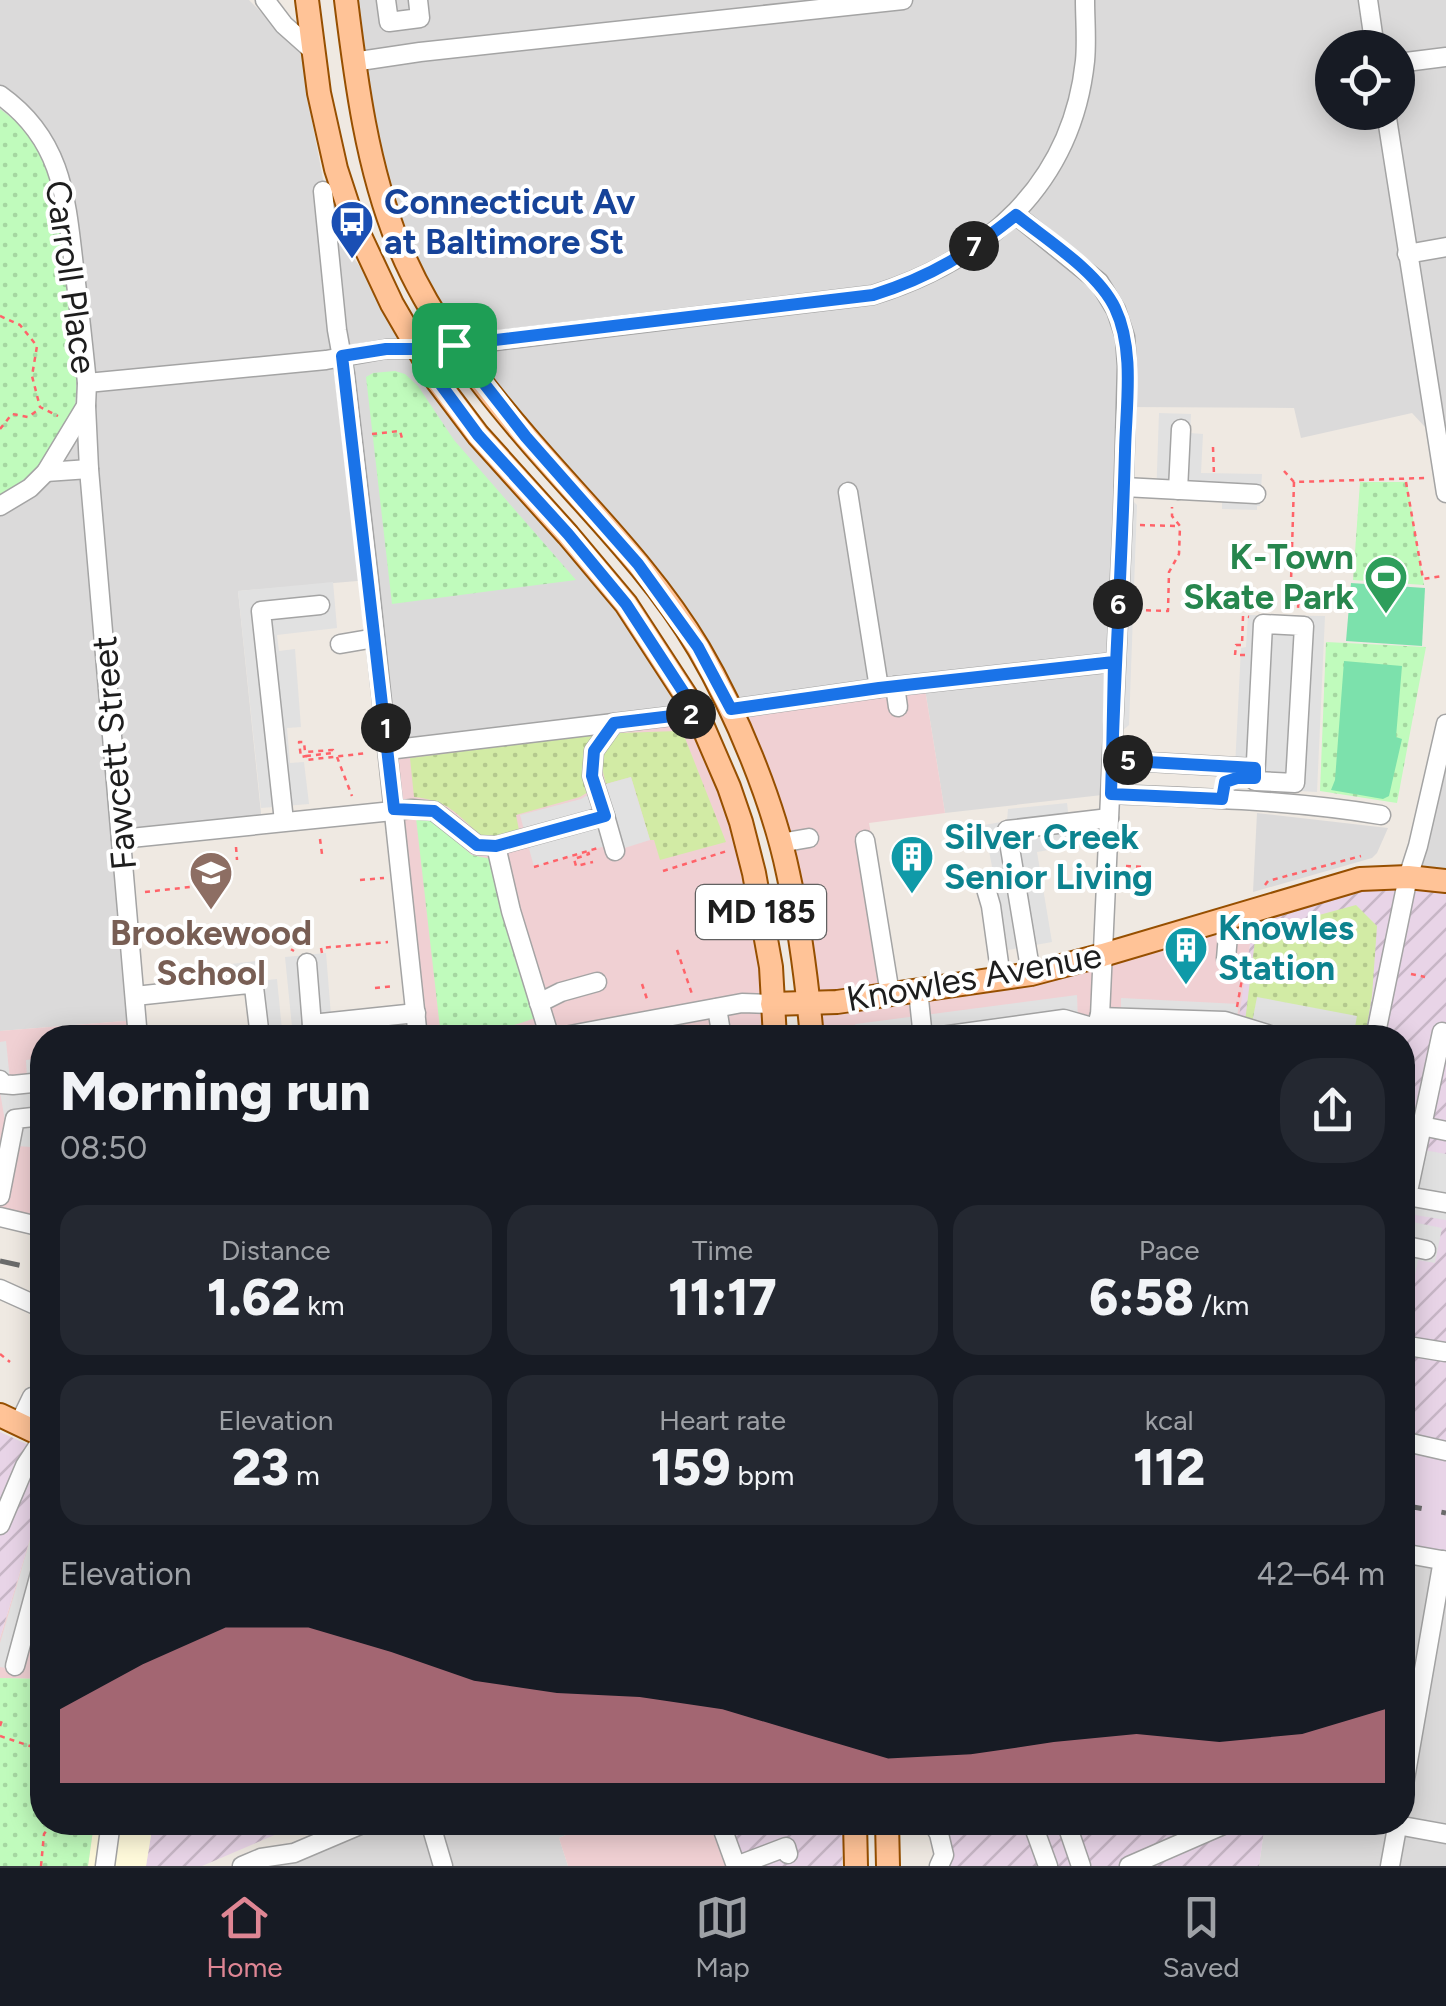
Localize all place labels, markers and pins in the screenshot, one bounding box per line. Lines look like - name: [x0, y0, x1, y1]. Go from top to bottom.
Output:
- place label: Connecticut Av at Baltimore St: [384, 181, 636, 263]
- bus stop icon: Connecticut Av at Baltimore St: [329, 199, 375, 260]
- pin: 7: [949, 221, 999, 271]
- pin: [412, 303, 497, 388]
- place label: K-Town Skate Park: [1183, 536, 1354, 618]
- sports icon: K-Town Skate Park: [1363, 554, 1409, 615]
- pin: 6: [1093, 579, 1143, 629]
- pin: 2: [666, 689, 716, 739]
- pin: 1: [361, 703, 411, 753]
- pin: 5: [1103, 735, 1153, 785]
- place label: Silver Creek Senior Living: [944, 816, 1153, 898]
- building icon: Silver Creek Senior Living: [889, 834, 935, 895]
- school or university icon: Brookewood School: [188, 850, 234, 911]
- place label: Knowles Station: [1218, 907, 1354, 989]
- place label: Brookewood School: [110, 912, 312, 994]
- building icon: Knowles Station: [1163, 925, 1209, 986]

